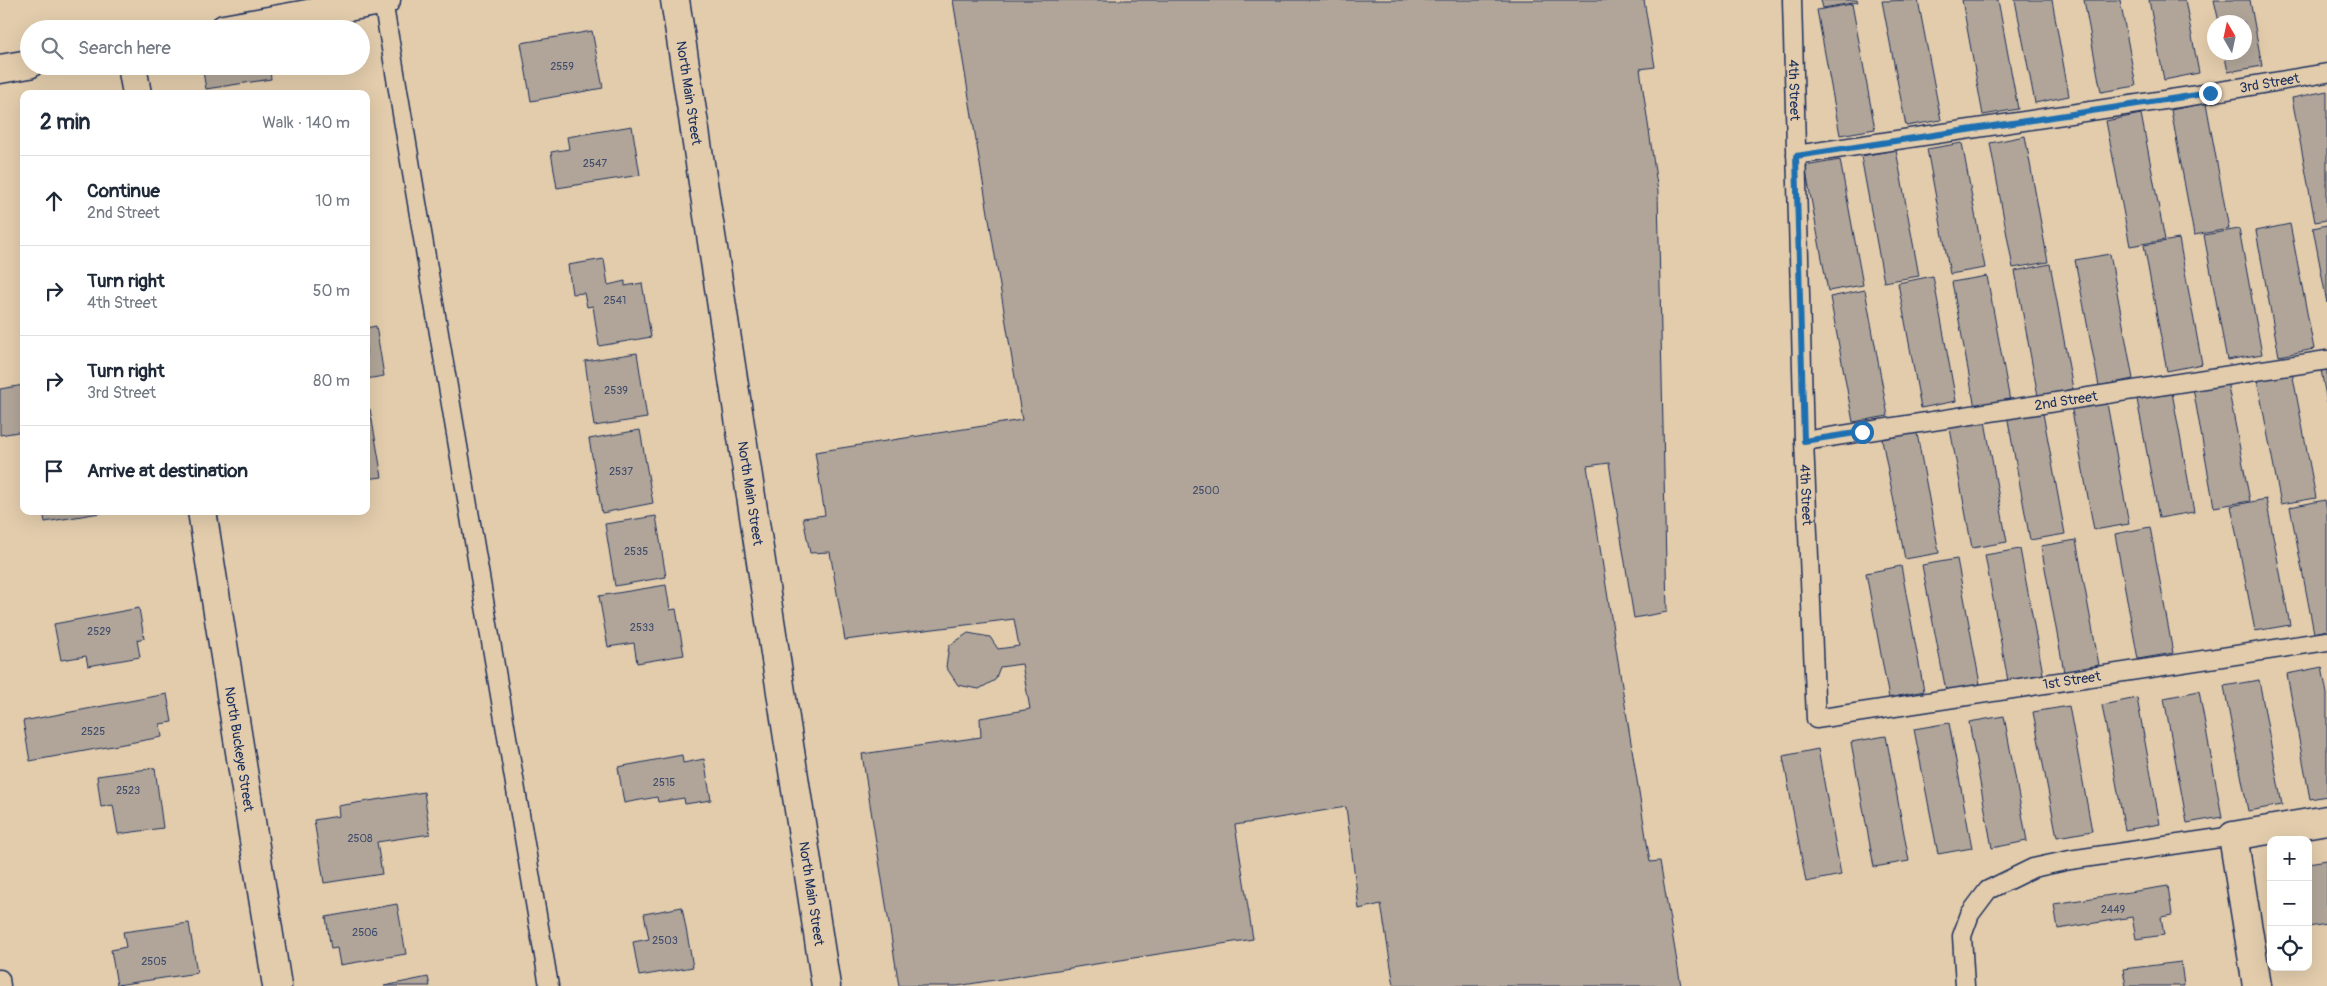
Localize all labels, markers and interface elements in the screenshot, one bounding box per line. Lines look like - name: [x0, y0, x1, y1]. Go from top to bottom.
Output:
- north arrow: [2207, 15, 2252, 60]
- search box: [20, 20, 370, 75]
- icon: search: [38, 34, 66, 62]
- text: Search here: [78, 36, 171, 60]
- street label: North Main Street: [672, 40, 705, 147]
- street label: 4th Street: [1785, 59, 1803, 121]
- house number: 2559: [550, 60, 574, 73]
- street label: 3rd Street: [2238, 70, 2301, 97]
- route end: [2199, 82, 2222, 105]
- text: 2 min: [40, 109, 90, 136]
- text: Walk · 140 m: [262, 113, 350, 133]
- house number: 2547: [583, 157, 607, 170]
- text: Continue: [87, 179, 160, 203]
- icon: ahead: [40, 187, 68, 215]
- text: 10 m: [315, 191, 350, 211]
- text: 2nd Street: [87, 203, 160, 223]
- text: Turn right: [87, 269, 165, 293]
- icon: right: [40, 277, 68, 305]
- text: 50 m: [313, 281, 350, 301]
- text: 4th Street: [87, 293, 157, 313]
- house number: 2541: [604, 294, 626, 307]
- text: Turn right: [87, 359, 165, 383]
- icon: right: [40, 367, 68, 395]
- text: 80 m: [313, 371, 350, 391]
- text: 3rd Street: [87, 383, 156, 403]
- house number: 2539: [604, 384, 628, 397]
- street label: 2nd Street: [2033, 388, 2099, 414]
- route start: [1851, 421, 1874, 444]
- street label: North Main Street: [734, 440, 766, 547]
- icon: arrive: [40, 457, 68, 485]
- text: Arrive at destination: [87, 459, 248, 483]
- street label: 4th Street: [1796, 464, 1816, 526]
- house number: 2537: [609, 465, 633, 478]
- house number: 2500: [1192, 484, 1220, 497]
- house number: 2535: [624, 545, 648, 558]
- house number: 2533: [630, 621, 654, 634]
- house number: 2529: [87, 625, 111, 638]
- street label: 1st Street: [2042, 668, 2102, 693]
- street label: North Buckeye Street: [221, 686, 257, 813]
- house number: 2525: [81, 725, 105, 738]
- house number: 2515: [653, 776, 675, 789]
- house number: 2523: [116, 784, 140, 797]
- house number: 2508: [347, 832, 373, 845]
- map controls: [2267, 836, 2312, 971]
- button: +: [2267, 836, 2312, 881]
- street label: North Main Street: [795, 840, 828, 947]
- button: −: [2267, 881, 2312, 926]
- house number: 2449: [2101, 903, 2126, 916]
- house number: 2506: [352, 926, 378, 939]
- button: locate: [2267, 926, 2312, 971]
- house number: 2503: [652, 934, 678, 947]
- house number: 2505: [141, 955, 167, 968]

